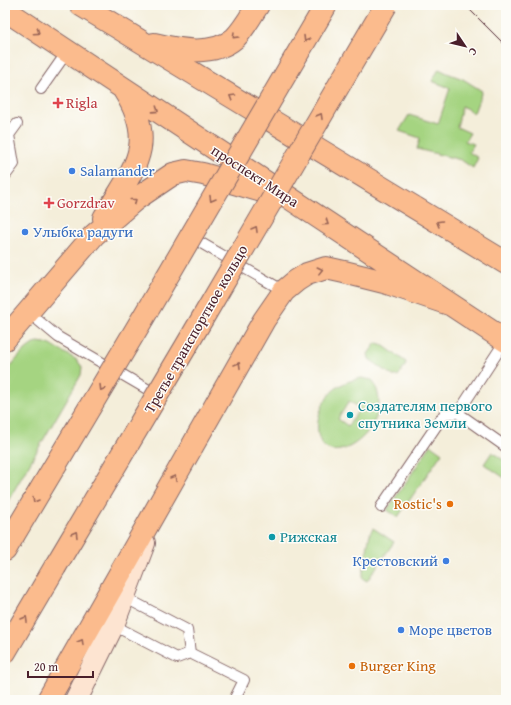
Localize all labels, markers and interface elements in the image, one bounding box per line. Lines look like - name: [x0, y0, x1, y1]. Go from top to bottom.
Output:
- north arrow: [445, 26, 485, 66]
- one-way arrow: [33, 27, 40, 34]
- one-way arrow: [232, 31, 240, 39]
- one-way arrow: [303, 34, 310, 42]
- text: С: [465, 45, 482, 59]
- place label: Rigla: [66, 92, 98, 113]
- one-way arrow: [229, 94, 236, 102]
- marker: Rigla: [53, 98, 63, 108]
- one-way arrow: [152, 105, 159, 113]
- one-way arrow: [316, 113, 323, 120]
- street label: проспект Мира: [207, 139, 304, 212]
- place label: Salamander: [80, 160, 155, 181]
- marker: Salamander: [67, 166, 77, 176]
- place label: Gorzdrav: [57, 192, 115, 213]
- one-way arrow: [210, 195, 217, 202]
- marker: Gorzdrav: [44, 198, 54, 208]
- one-way arrow: [130, 198, 137, 205]
- one-way arrow: [322, 218, 329, 225]
- one-way arrow: [436, 220, 443, 227]
- place label: Улыбка радуги: [33, 221, 133, 242]
- one-way arrow: [250, 226, 257, 233]
- marker: Улыбка радуги: [20, 227, 30, 237]
- street label: Третье транспортное кольцо: [139, 240, 253, 417]
- one-way arrow: [317, 267, 323, 275]
- one-way arrow: [234, 362, 241, 370]
- one-way arrow: [99, 384, 106, 391]
- place label: Создателям первого спутника Земли: [358, 395, 493, 433]
- marker: Создателям первого спутника Земли: [345, 410, 355, 420]
- one-way arrow: [169, 475, 176, 482]
- place label: Rostic's: [394, 493, 442, 514]
- one-way arrow: [32, 496, 40, 503]
- marker: Rostic's: [445, 499, 455, 509]
- place label: Рижская: [280, 526, 338, 547]
- one-way arrow: [70, 531, 78, 538]
- marker: Рижская: [267, 532, 277, 542]
- place label: Крестовский: [352, 550, 438, 571]
- marker: Крестовский: [441, 556, 451, 566]
- one-way arrow: [20, 616, 27, 623]
- place label: Море цветов: [409, 619, 492, 640]
- marker: Море цветов: [396, 625, 406, 635]
- one-way arrow: [76, 639, 84, 646]
- scale bar: [28, 653, 93, 679]
- place label: Burger King: [360, 655, 436, 676]
- text: 20 m: [34, 658, 58, 675]
- marker: Burger King: [347, 661, 357, 671]

